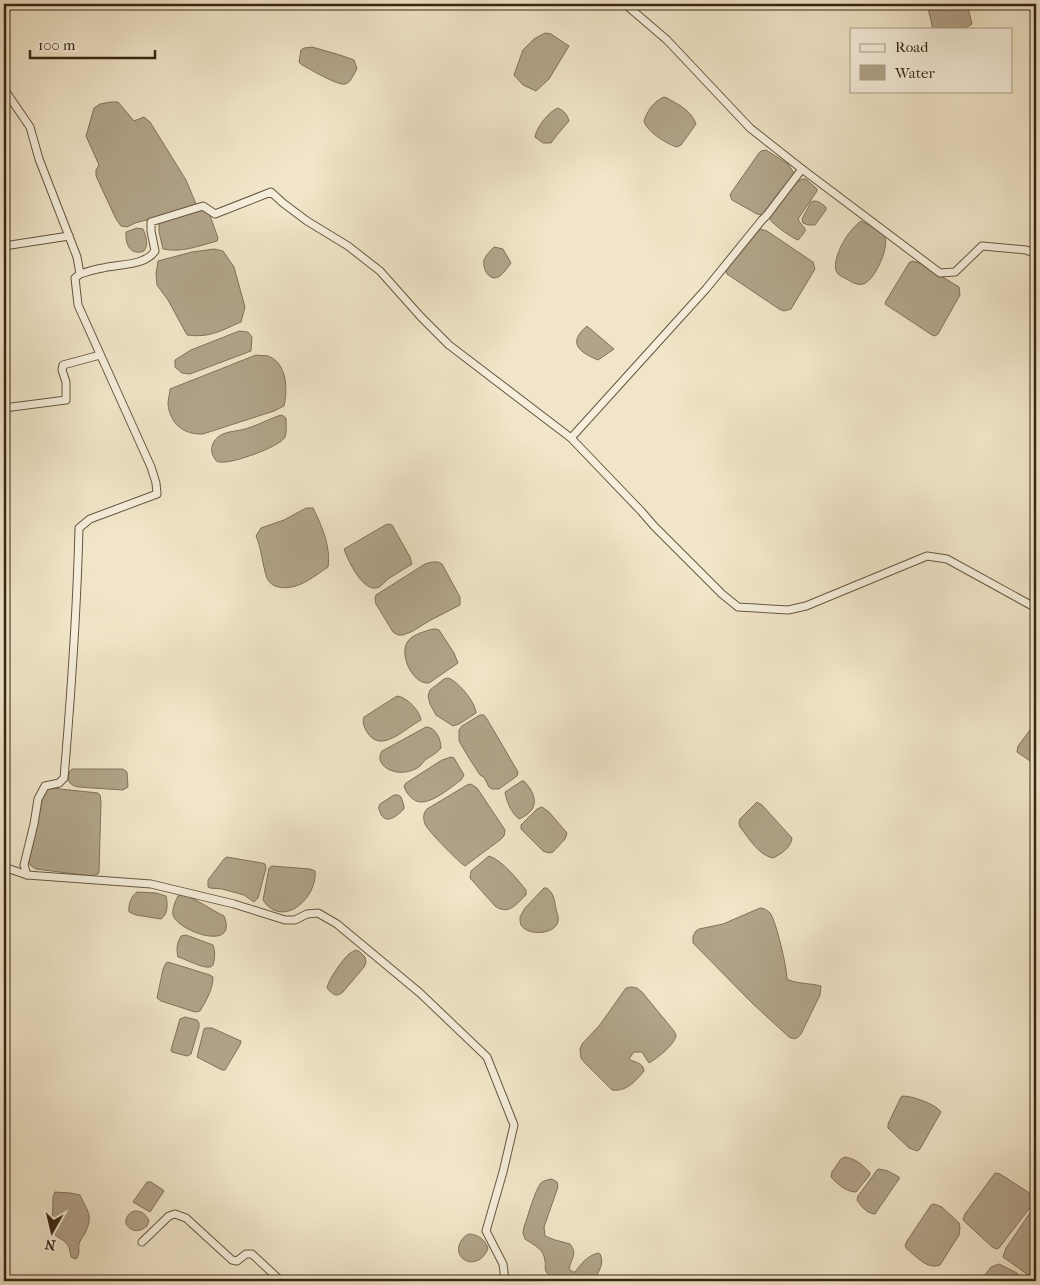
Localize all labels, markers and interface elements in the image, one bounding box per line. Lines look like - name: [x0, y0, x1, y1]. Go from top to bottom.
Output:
- scale bar: [30, 28, 155, 60]
- legend: [850, 28, 1012, 92]
- text: 100 m: [38, 36, 76, 54]
- text: Road: [895, 38, 929, 56]
- text: Water: [894, 64, 935, 82]
- north arrow: [28, 1208, 78, 1258]
- text: N: [43, 1235, 57, 1254]

